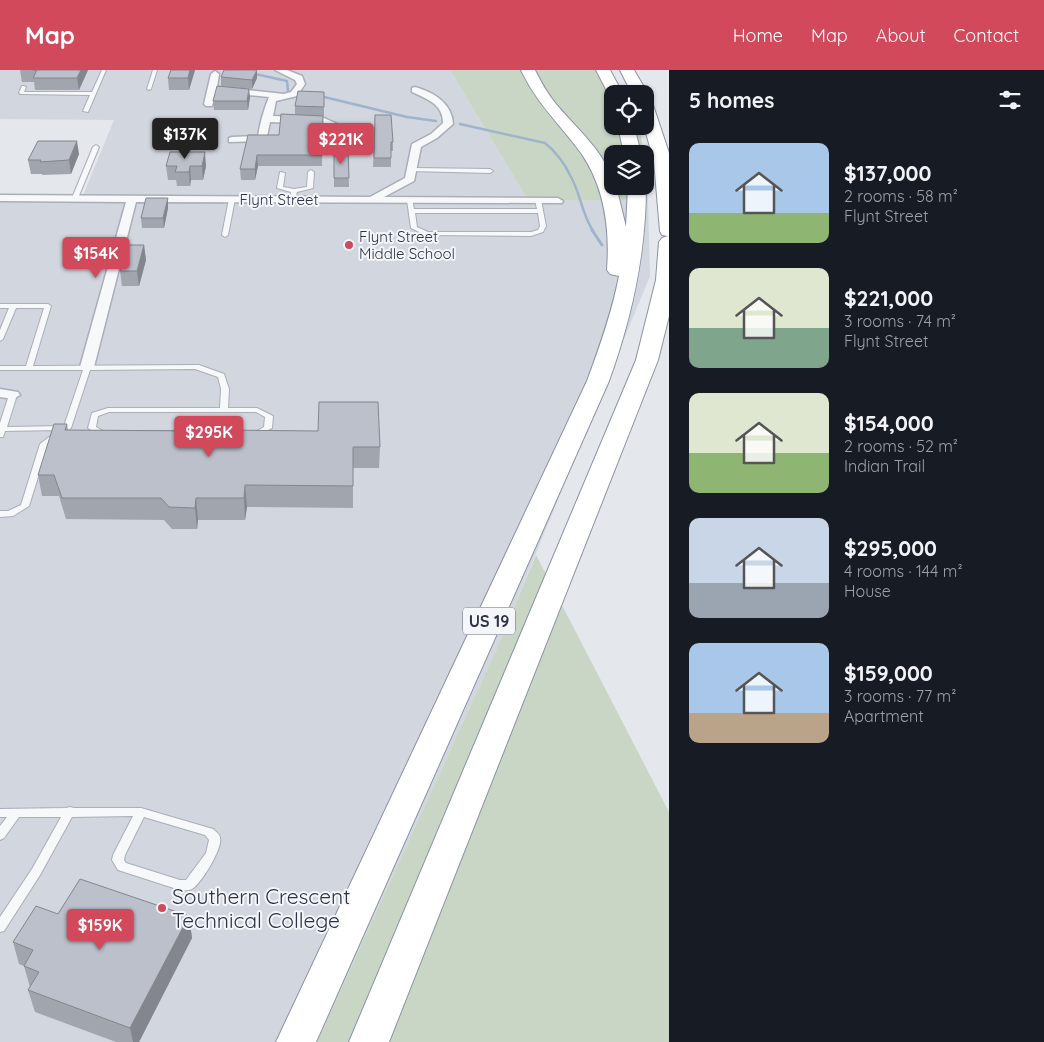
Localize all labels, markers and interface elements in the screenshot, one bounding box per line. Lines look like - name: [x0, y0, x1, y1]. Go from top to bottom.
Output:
- text: Map: [25, 20, 75, 50]
- text: Home: [733, 24, 783, 47]
- text: Map: [811, 24, 848, 47]
- text: About: [876, 24, 926, 47]
- text: Contact: [954, 24, 1019, 47]
- map controls: [604, 85, 654, 195]
- button: locate: [604, 85, 654, 135]
- icon: filters: [996, 86, 1024, 114]
- text: 5 homes: [689, 87, 774, 113]
- pin: $137K: [150, 118, 220, 160]
- pin: $221K: [306, 122, 376, 165]
- text: $137K: [163, 124, 207, 144]
- text: $221K: [319, 129, 363, 149]
- button: layers: [604, 145, 654, 195]
- text: $137,000: [844, 160, 931, 186]
- icon: home: [729, 163, 789, 223]
- text: 2 rooms · 58 m²: [844, 186, 958, 206]
- street label: Flynt Street: [239, 190, 319, 209]
- text: Flynt Street: [844, 206, 928, 226]
- place label: Flynt Street Middle School: [359, 227, 455, 263]
- pin: $154K: [61, 236, 131, 279]
- marker: Flynt Street Middle School: [343, 239, 355, 251]
- text: $154K: [74, 243, 118, 263]
- text: $221,000: [844, 285, 933, 311]
- icon: home: [729, 288, 789, 348]
- text: 3 rooms · 74 m²: [844, 311, 956, 331]
- text: Flynt Street: [844, 331, 928, 351]
- text: $154,000: [844, 410, 934, 436]
- icon: home: [729, 413, 789, 473]
- pin: $295K: [174, 416, 244, 458]
- text: $295K: [185, 422, 233, 442]
- text: 2 rooms · 52 m²: [844, 436, 958, 456]
- text: Indian Trail: [844, 456, 925, 476]
- text: $295,000: [844, 535, 937, 561]
- icon: home: [729, 538, 789, 598]
- text: 4 rooms · 144 m²: [844, 561, 962, 581]
- text: House: [844, 581, 891, 601]
- road number: US 19: [463, 608, 515, 634]
- text: $159,000: [844, 660, 933, 686]
- icon: home: [729, 663, 789, 723]
- text: 3 rooms · 77 m²: [844, 686, 956, 706]
- text: Apartment: [844, 706, 924, 726]
- place label: Southern Crescent Technical College: [172, 883, 350, 933]
- marker: Southern Crescent Technical College: [156, 902, 168, 914]
- pin: $159K: [65, 908, 135, 951]
- text: $159K: [78, 915, 122, 935]

